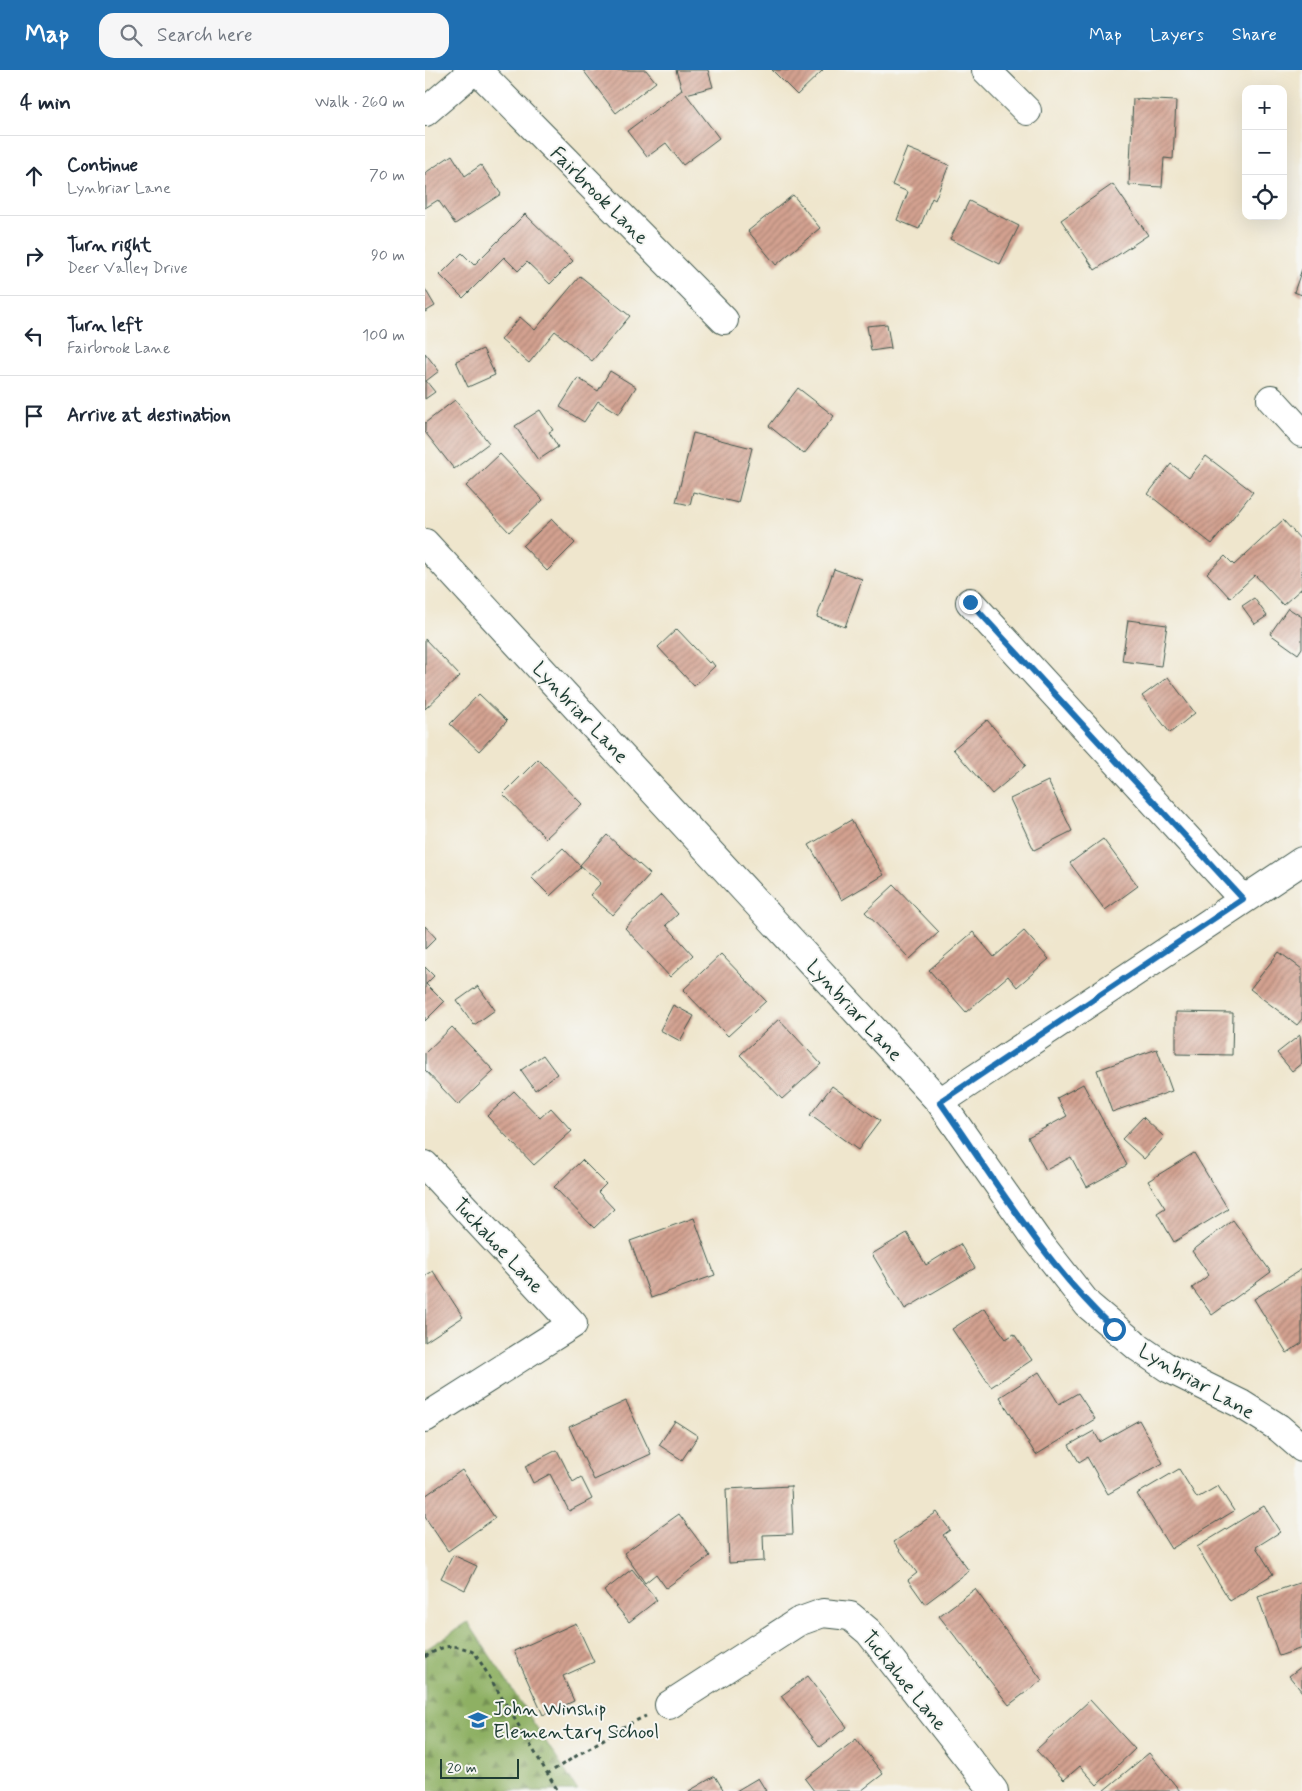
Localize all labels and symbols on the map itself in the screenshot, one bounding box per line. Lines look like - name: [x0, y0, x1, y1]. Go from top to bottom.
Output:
- street label: Fairbrook Lane: [544, 141, 654, 251]
- route end: [959, 591, 982, 614]
- street label: Lynbriar Lane: [526, 656, 634, 770]
- street label: Lynbriar Lane: [800, 954, 908, 1068]
- street label: Tuckahoe Lane: [446, 1192, 549, 1300]
- route start: [1103, 1318, 1126, 1341]
- street label: Lynbriar Lane: [1133, 1338, 1259, 1427]
- street label: Tuckahoe Lane: [855, 1625, 953, 1737]
- place label: John Winship Elementary School: [493, 1696, 659, 1746]
- school or university icon: John Winship Elementary School: [467, 1709, 489, 1731]
- scale bar: [440, 1756, 519, 1779]

